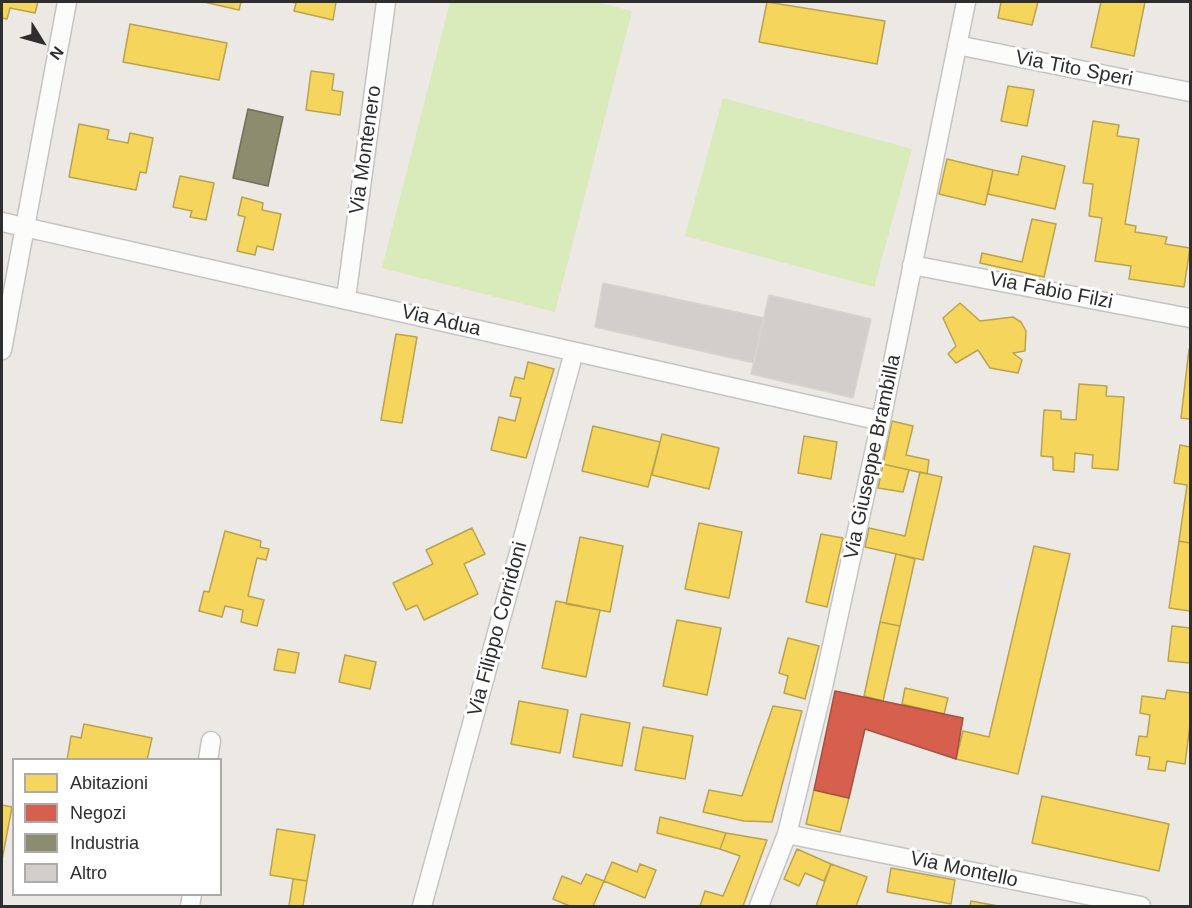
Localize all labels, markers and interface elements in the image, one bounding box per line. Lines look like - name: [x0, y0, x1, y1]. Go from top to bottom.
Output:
- north arrow: [12, 12, 72, 72]
- text: N: [47, 43, 67, 63]
- street label: Via Tito Speri: [1013, 46, 1135, 92]
- street label: Via Montenero: [345, 84, 387, 216]
- street label: Via Fabio Filzi: [987, 267, 1115, 315]
- street label: Via Adua: [399, 300, 483, 342]
- street label: Via Giuseppe Brambilla: [840, 352, 906, 562]
- street label: Via Filippo Corridoni: [463, 539, 533, 719]
- legend: [12, 758, 222, 896]
- text: Abitazioni: [70, 773, 148, 793]
- text: Negozi: [70, 803, 126, 823]
- text: Industria: [70, 833, 139, 853]
- street label: Via Montello: [908, 847, 1020, 893]
- text: Altro: [70, 863, 107, 883]

